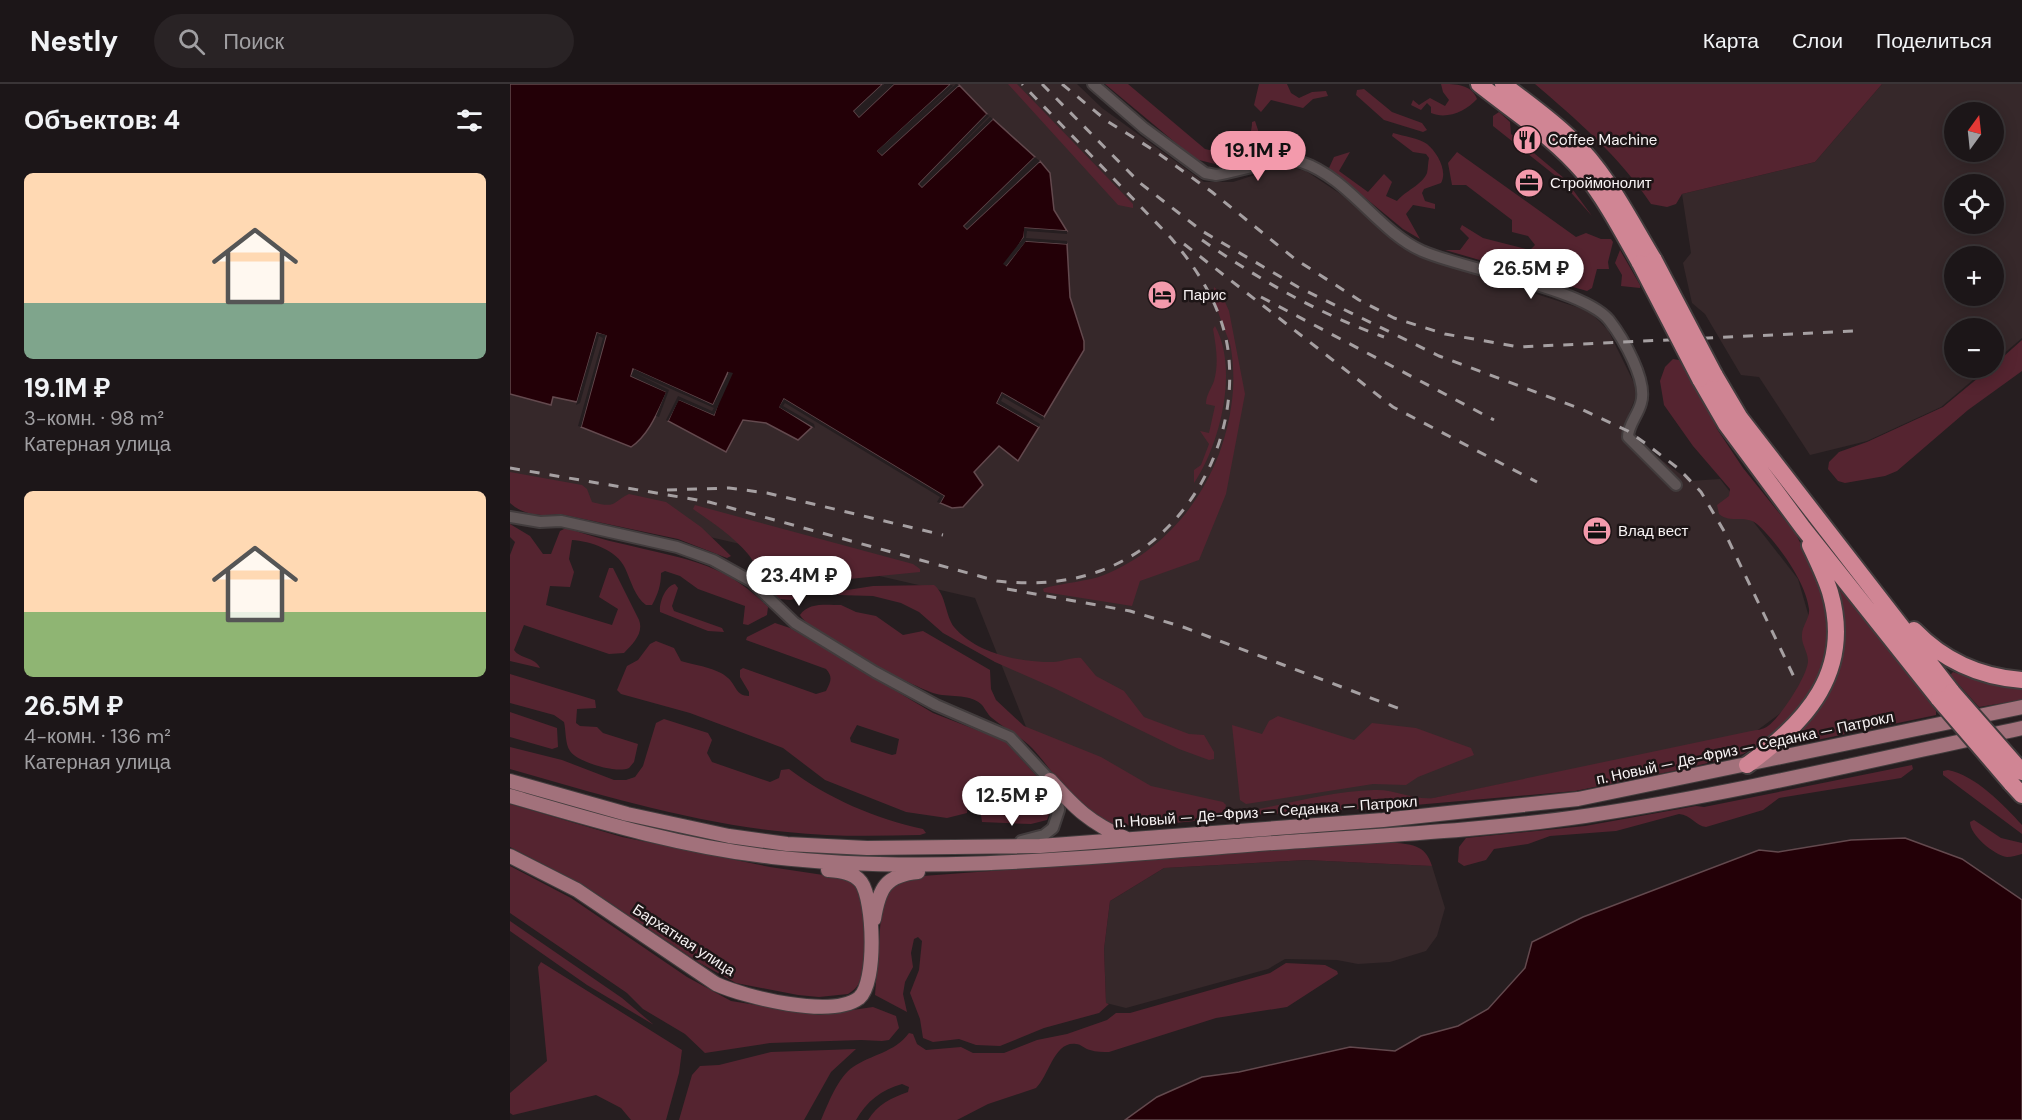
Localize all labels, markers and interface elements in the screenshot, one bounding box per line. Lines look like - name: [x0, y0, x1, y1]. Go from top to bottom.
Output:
- search box: [154, 14, 574, 68]
- text: Nestly: [30, 23, 118, 60]
- icon: search: [175, 25, 208, 58]
- text: Поиск: [223, 27, 284, 56]
- text: Карта: [1703, 27, 1759, 55]
- text: Слои: [1792, 27, 1843, 55]
- text: Поделиться: [1876, 27, 1992, 55]
- north arrow: [1944, 102, 2004, 162]
- map controls: [1944, 102, 2004, 378]
- text: Объектов: 4: [24, 103, 180, 137]
- icon: filters: [453, 104, 486, 137]
- restaurant icon: Coffee Machine: [1511, 124, 1543, 156]
- place label: Coffee Machine: [1548, 130, 1657, 150]
- pin: 19.1M ₽: [1203, 131, 1313, 182]
- text: 19.1M ₽: [1225, 137, 1291, 163]
- office icon: Строймонолит: [1513, 167, 1545, 199]
- place label: Строймонолит: [1550, 173, 1652, 193]
- button: locate: [1944, 174, 2004, 234]
- icon: home: [201, 212, 309, 320]
- button: +: [1944, 246, 2004, 306]
- pin: 26.5M ₽: [1476, 249, 1586, 300]
- text: 26.5M ₽: [1493, 255, 1569, 281]
- hotel icon: Парис: [1146, 279, 1178, 311]
- place label: Парис: [1183, 285, 1227, 305]
- button: −: [1944, 318, 2004, 378]
- text: 19.1M ₽: [24, 371, 111, 405]
- text: 3-комн. · 98 m²: [24, 405, 164, 431]
- text: Катерная улица: [24, 431, 171, 457]
- office icon: Влад вест: [1581, 515, 1613, 547]
- place label: Влад вест: [1618, 521, 1688, 541]
- icon: home: [201, 530, 309, 638]
- pin: 23.4M ₽: [744, 556, 854, 607]
- text: 23.4M ₽: [760, 562, 838, 588]
- text: 26.5M ₽: [24, 689, 123, 723]
- street label: п. Новый — Де-Фриз — Седанка — Патрокл: [1594, 707, 1896, 789]
- text: 4-комн. · 136 m²: [24, 723, 171, 749]
- text: Катерная улица: [24, 749, 171, 775]
- pin: 12.5M ₽: [957, 776, 1067, 827]
- text: 12.5M ₽: [976, 782, 1048, 808]
- street label: п. Новый — Де-Фриз — Седанка — Патрокл: [1114, 791, 1418, 833]
- street label: Бархатная улица: [629, 899, 740, 981]

